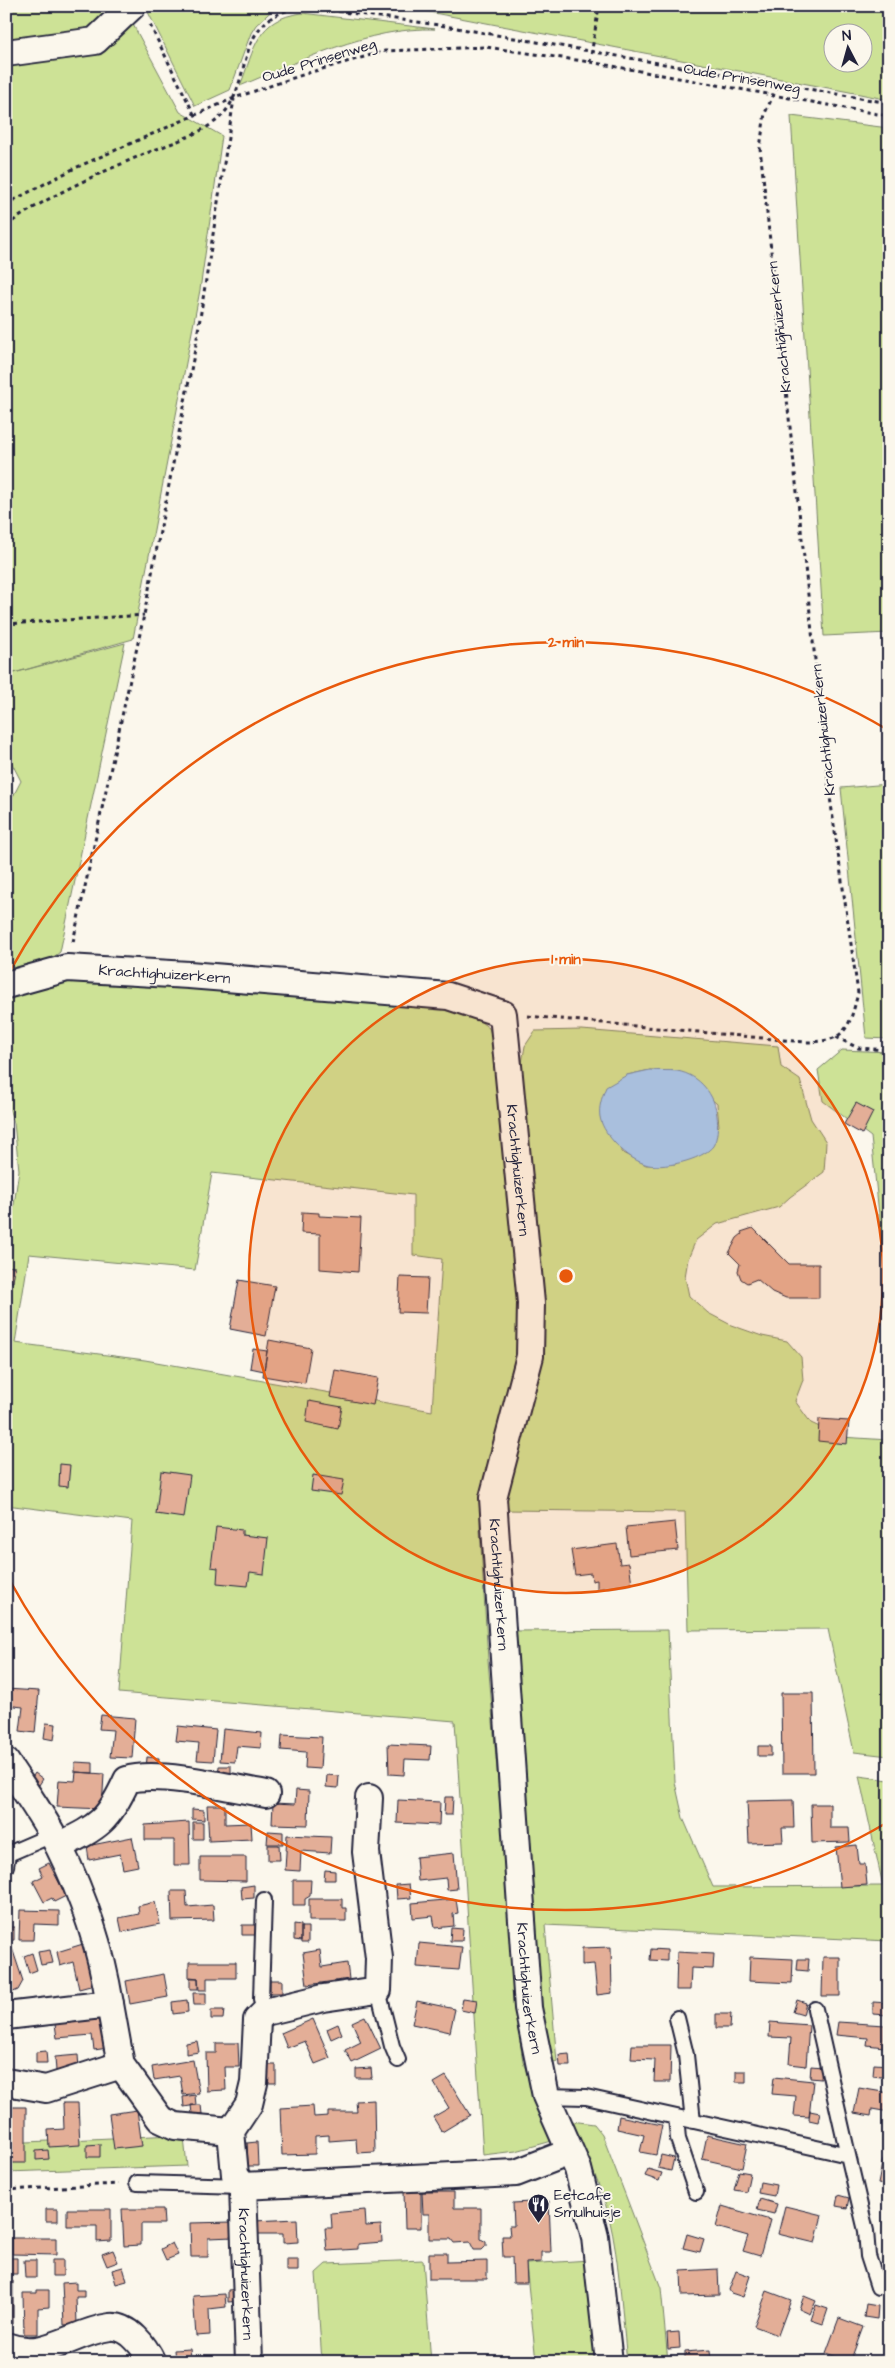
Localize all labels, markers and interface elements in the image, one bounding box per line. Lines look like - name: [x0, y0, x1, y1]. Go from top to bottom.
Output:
- north arrow: [822, 22, 872, 72]
- text: N: [841, 26, 852, 46]
- street label: Oude Prinsenweg: [260, 33, 379, 89]
- street label: Oude Prinsenweg: [682, 58, 802, 100]
- street label: Krachtighuizerkern: [762, 260, 798, 394]
- text: 2 min: [547, 632, 585, 653]
- street label: Krachtighuizerkern: [806, 663, 842, 797]
- text: 1 min: [551, 949, 581, 970]
- street label: Krachtighuizerkern: [98, 960, 232, 989]
- street label: Krachtighuizerkern: [501, 1103, 535, 1237]
- centre of rings: [557, 1267, 575, 1285]
- street label: Krachtighuizerkern: [483, 1518, 513, 1652]
- street label: Krachtighuizerkern: [511, 1922, 547, 2056]
- place label: Eetcafe Smulhuisje: [554, 2185, 621, 2223]
- restaurant icon: Eetcafe Smulhuisje: [526, 2192, 550, 2223]
- street label: Krachtighuizerkern: [233, 2207, 258, 2341]

